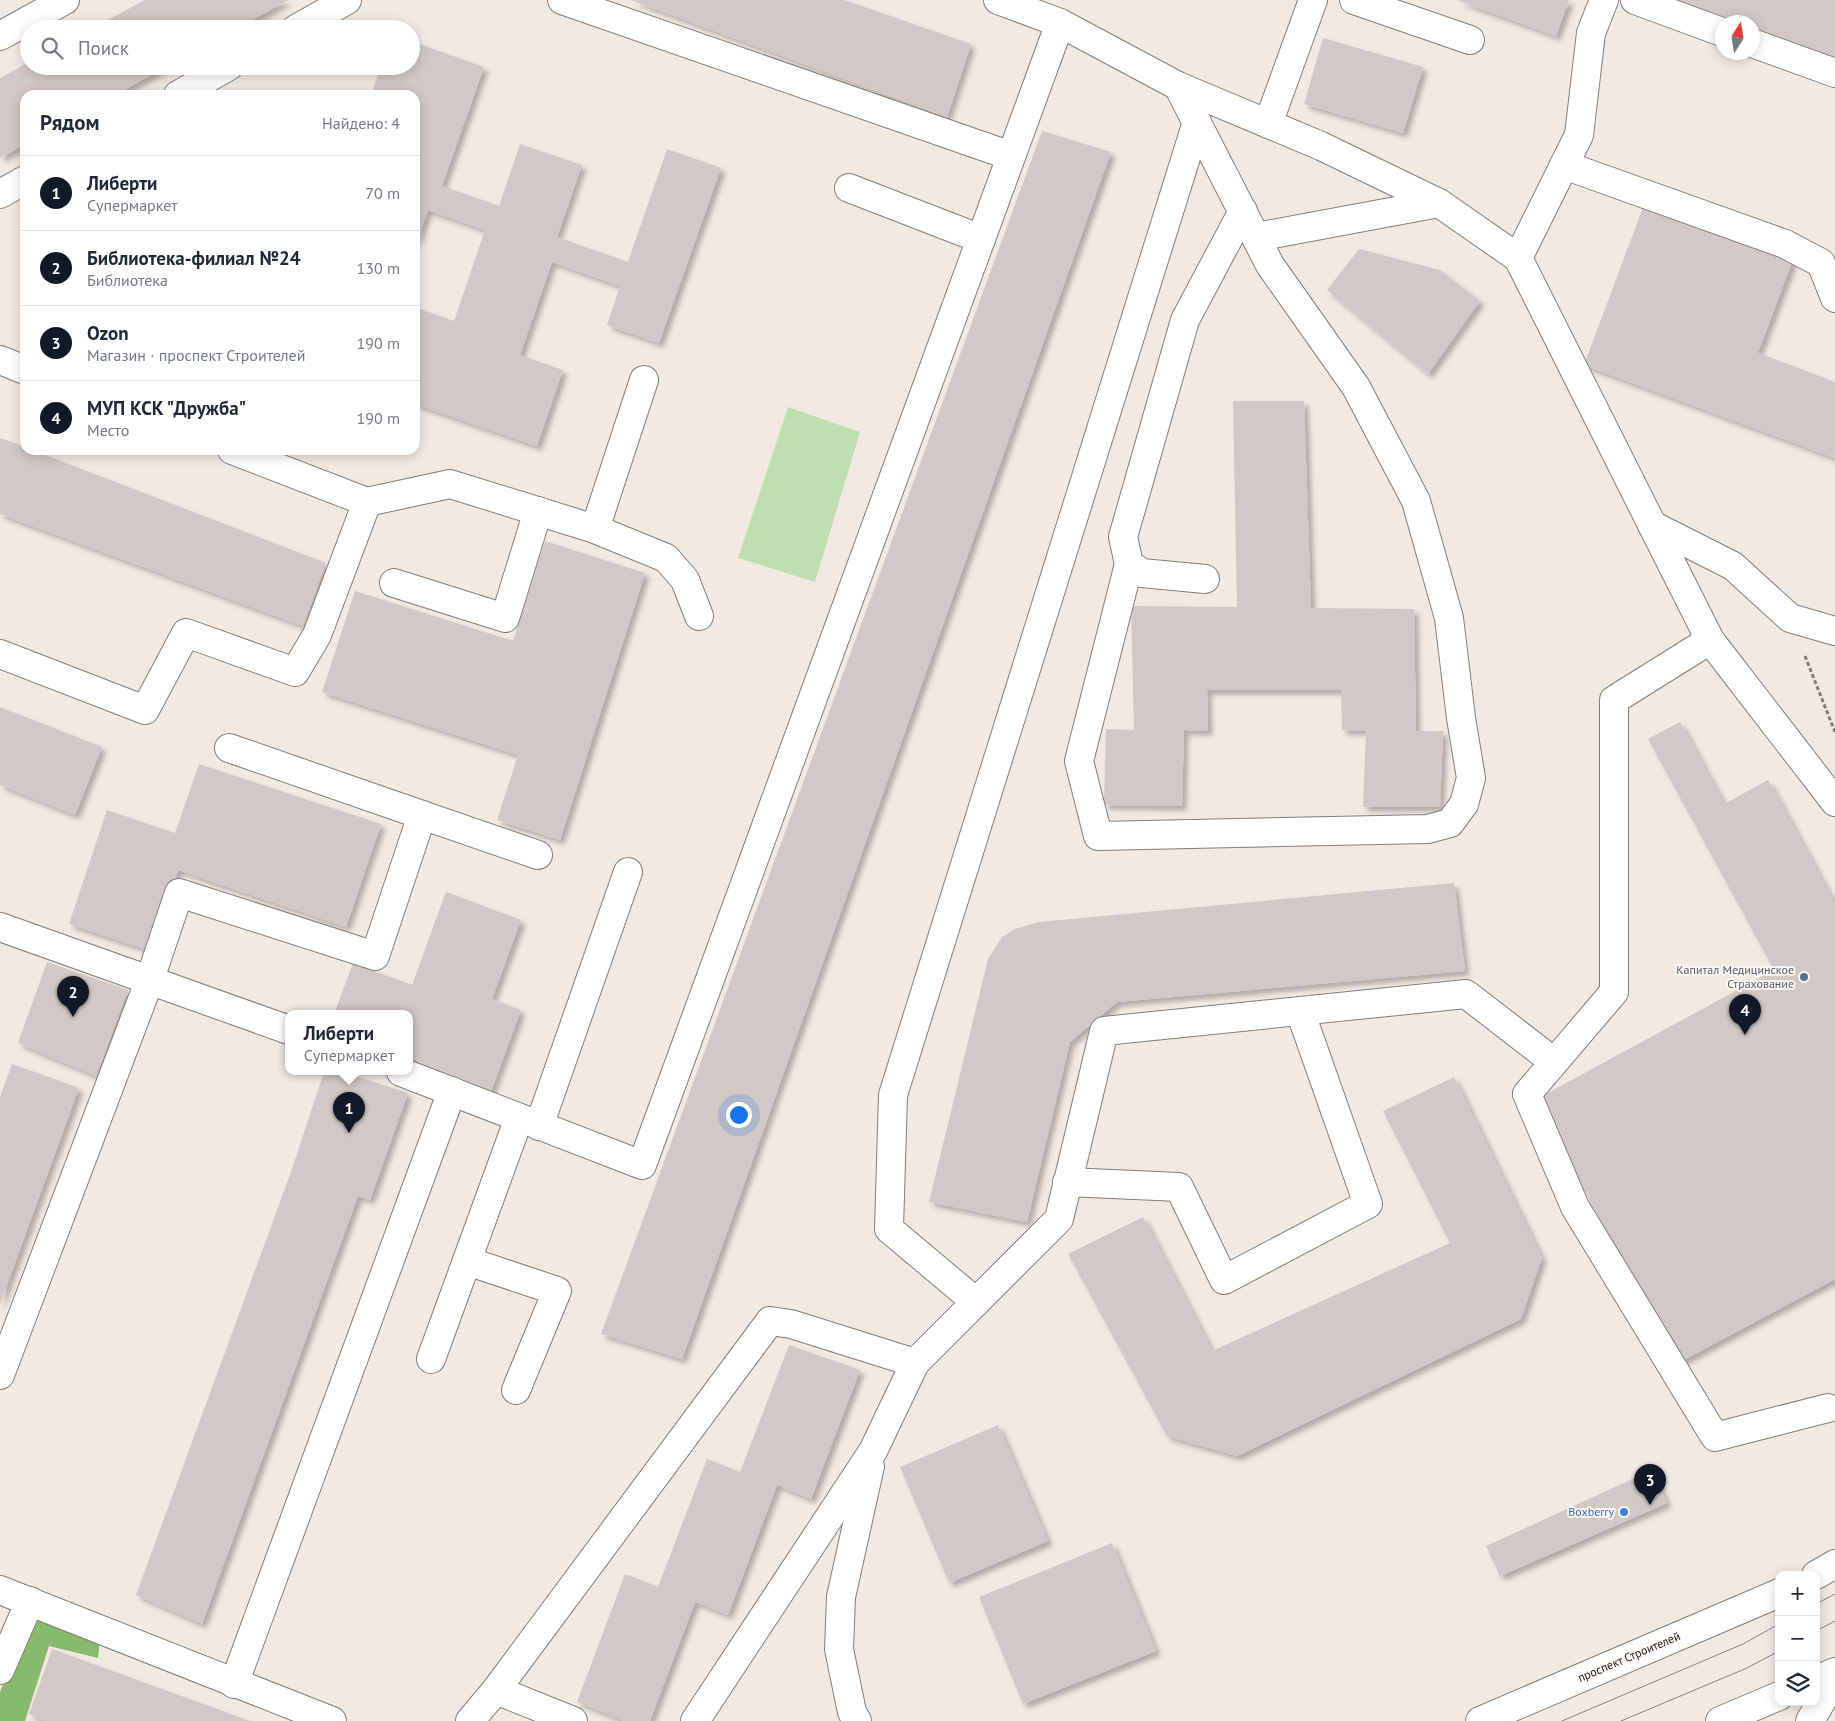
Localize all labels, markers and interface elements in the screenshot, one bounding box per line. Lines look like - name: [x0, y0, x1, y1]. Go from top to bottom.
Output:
- north arrow: [1715, 15, 1760, 60]
- search box: [20, 20, 420, 75]
- icon: search: [38, 34, 66, 62]
- text: Поиск: [78, 36, 129, 60]
- text: Рядом: [40, 109, 99, 136]
- text: Найдено: 4: [322, 113, 400, 133]
- text: Либерти: [87, 171, 157, 195]
- text: 1: [51, 183, 61, 203]
- text: 70 m: [365, 183, 400, 203]
- text: Супермаркет: [87, 195, 178, 215]
- text: Библиотека-филиал №24: [87, 246, 300, 270]
- text: 2: [51, 258, 61, 278]
- text: 130 m: [357, 258, 400, 278]
- text: Библиотека: [87, 270, 168, 290]
- text: Ozon: [87, 321, 129, 345]
- text: 3: [51, 333, 61, 353]
- text: 190 m: [357, 333, 400, 353]
- text: Магазин · проспект Строителей: [87, 345, 305, 365]
- text: МУП КСК "Дружба": [87, 396, 246, 420]
- text: 4: [51, 408, 61, 428]
- text: 190 m: [357, 408, 400, 428]
- text: Место: [87, 420, 129, 440]
- place label: Капитал Медицинское Страхование: [1676, 962, 1794, 991]
- marker: Капитал Медицинское Страхование: [1798, 971, 1810, 983]
- pin: 2: [57, 976, 89, 1017]
- pin: 4: [1729, 994, 1761, 1035]
- popup: [285, 1010, 413, 1075]
- text: Либерти: [304, 1021, 374, 1045]
- text: Супермаркет: [304, 1045, 394, 1065]
- pin: 1: [333, 1092, 365, 1133]
- your location: [726, 1102, 752, 1128]
- pin: 3: [1634, 1464, 1666, 1505]
- place label: Boxberry: [1568, 1504, 1614, 1519]
- marker: Boxberry: [1618, 1506, 1630, 1518]
- map controls: [1775, 1571, 1820, 1706]
- button: +: [1775, 1571, 1820, 1616]
- button: −: [1775, 1616, 1820, 1661]
- street label: проспект Строителей: [1575, 1628, 1682, 1685]
- button: layers: [1775, 1661, 1820, 1706]

